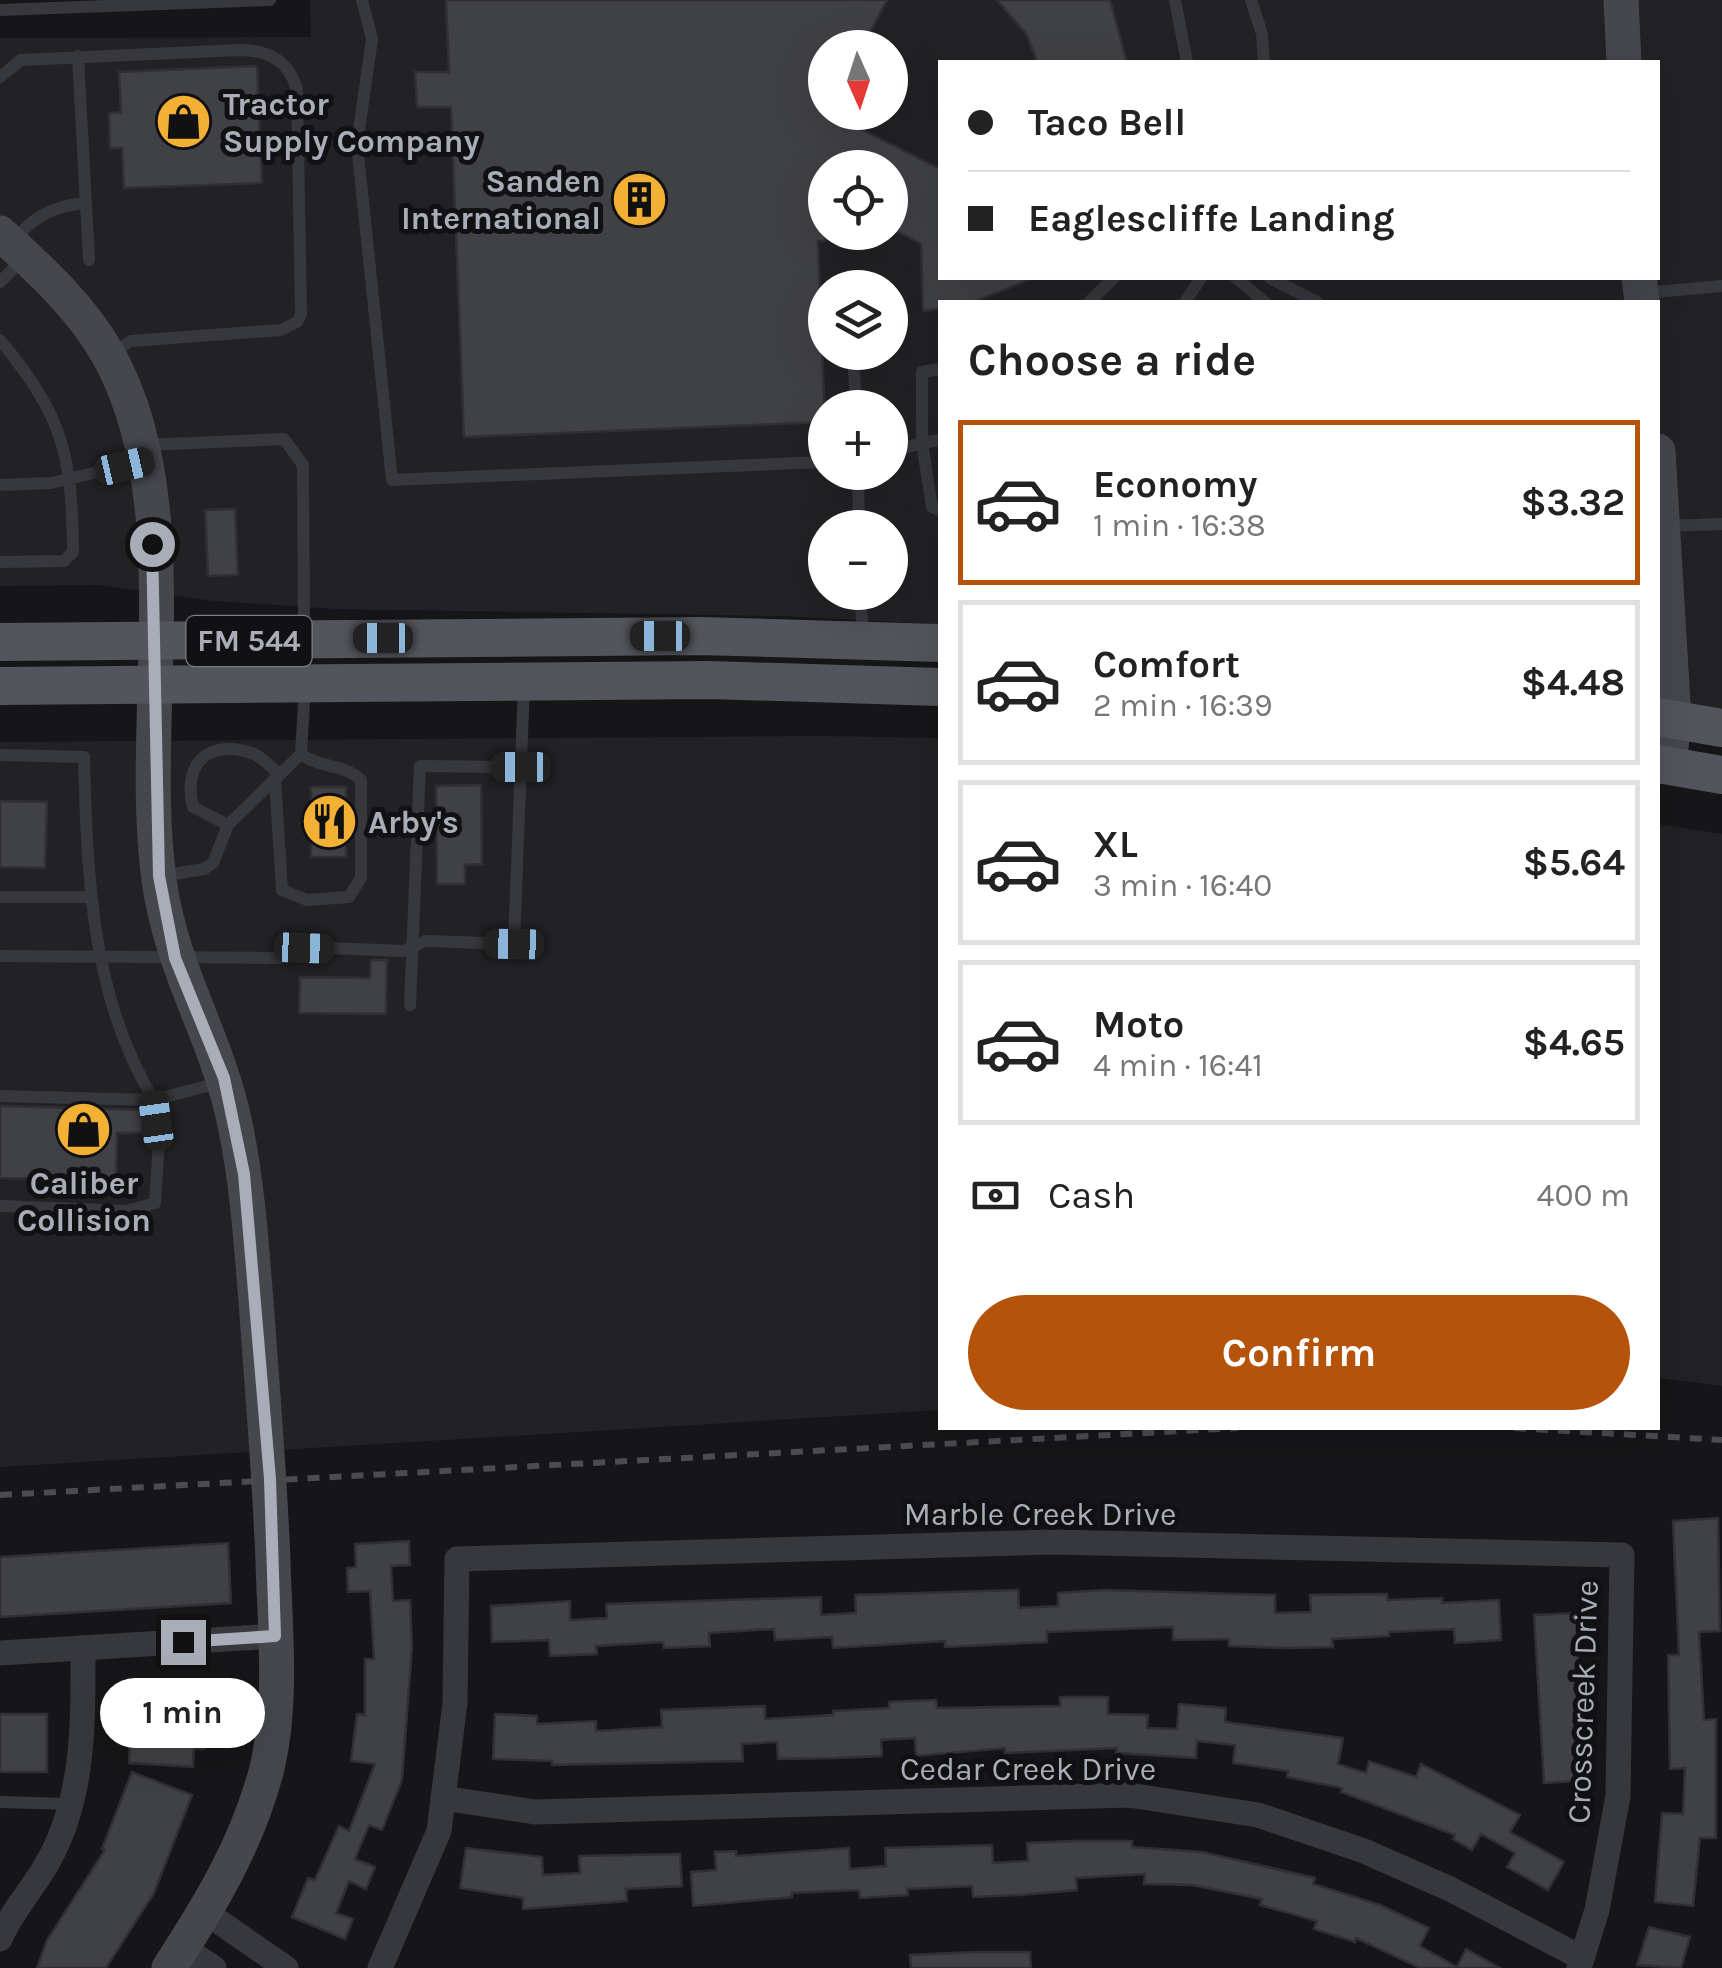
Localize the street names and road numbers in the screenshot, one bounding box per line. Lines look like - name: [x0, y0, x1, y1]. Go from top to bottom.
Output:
- road number: FM 544: [186, 616, 312, 666]
- street label: Marble Creek Drive: [904, 1496, 1176, 1533]
- street label: Crosscreek Drive: [1560, 1580, 1606, 1824]
- street label: Cedar Creek Drive: [900, 1751, 1156, 1788]

